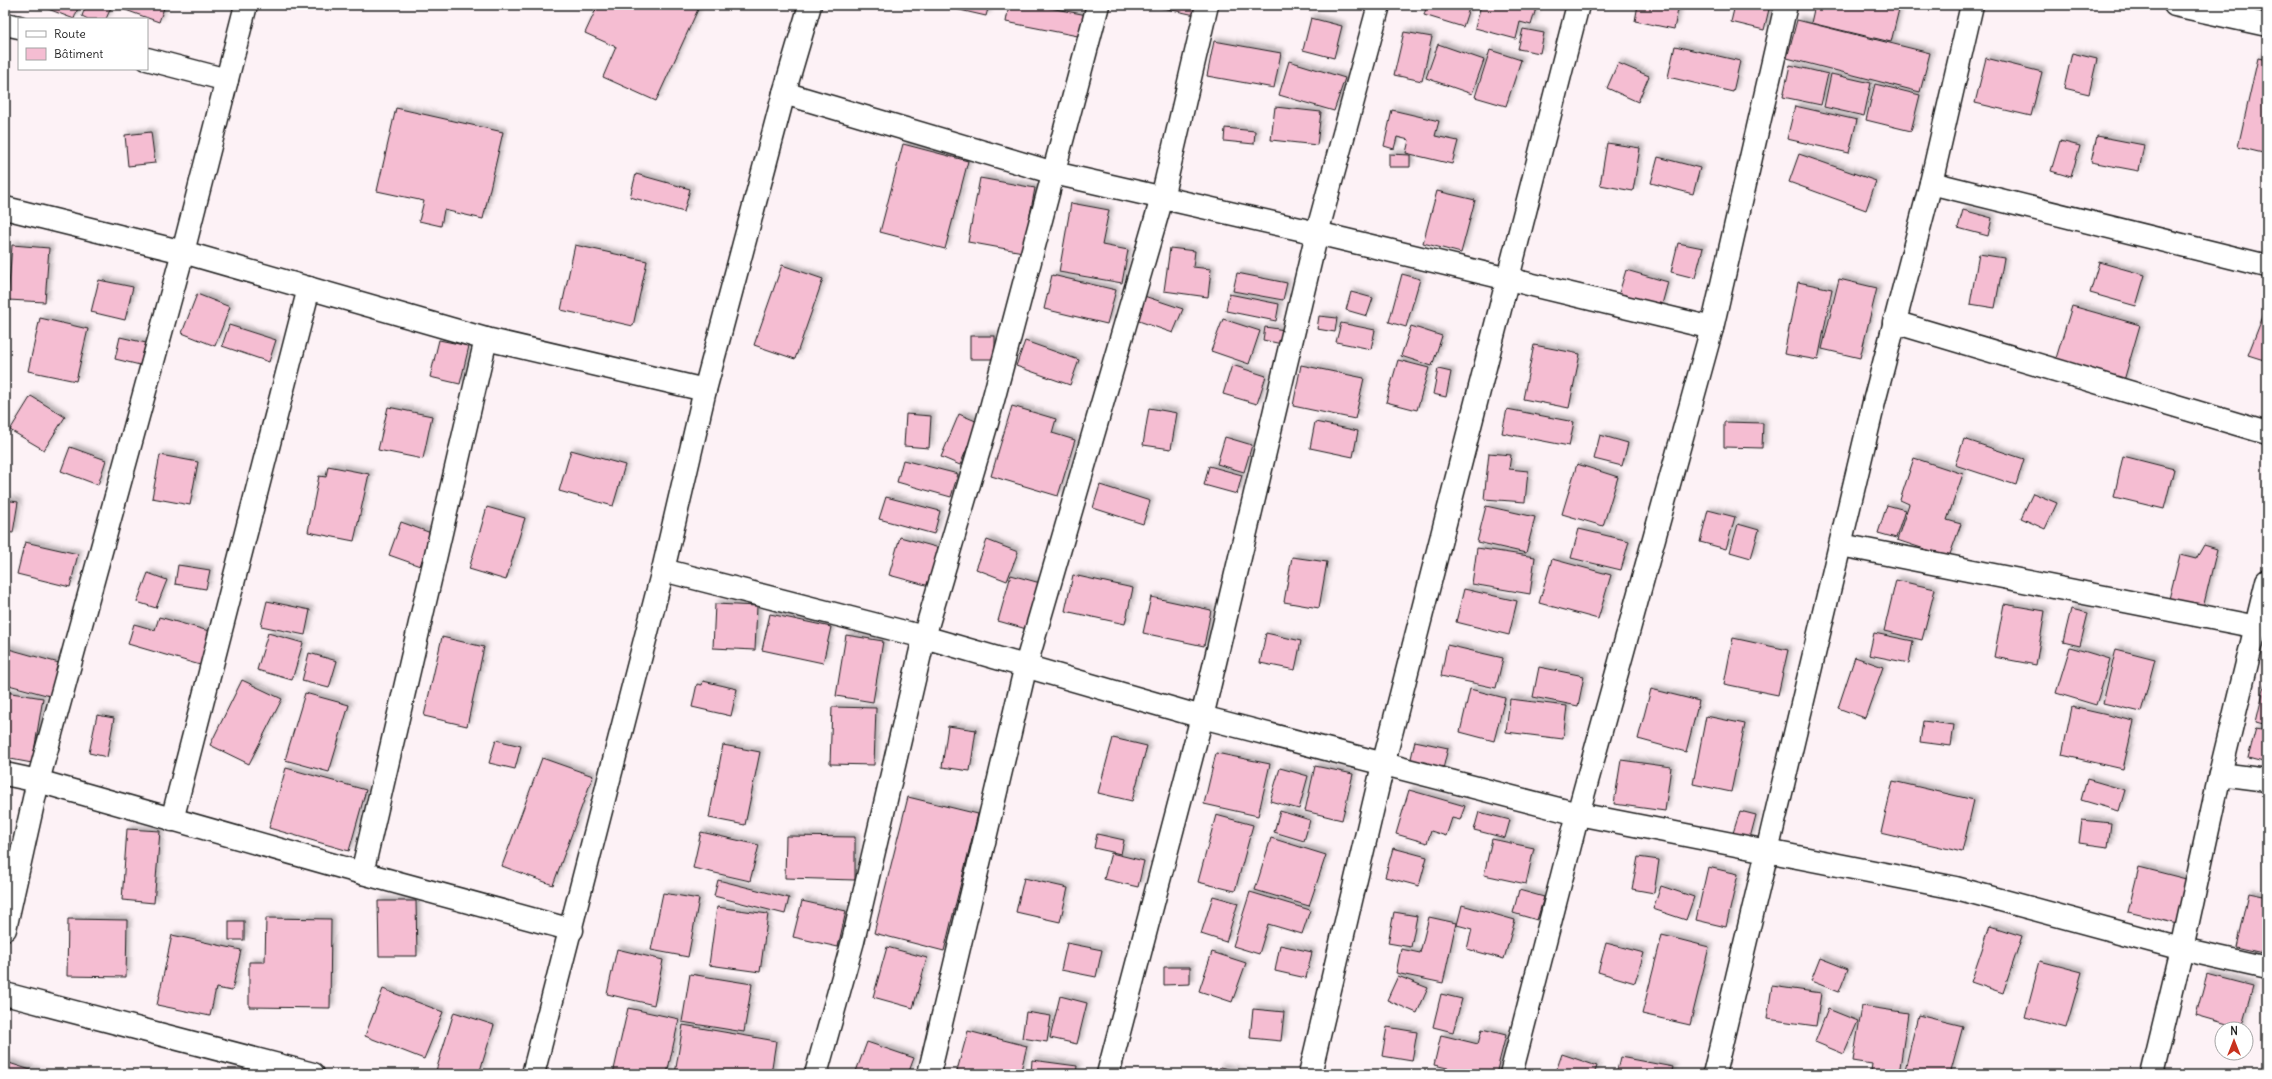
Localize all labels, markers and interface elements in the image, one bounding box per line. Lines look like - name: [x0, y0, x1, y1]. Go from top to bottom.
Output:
- legend: [18, 18, 148, 70]
- text: Route: [54, 26, 86, 41]
- text: Bâtiment: [54, 46, 103, 61]
- north arrow: [2214, 1021, 2254, 1061]
- text: N: [2230, 1024, 2238, 1038]

